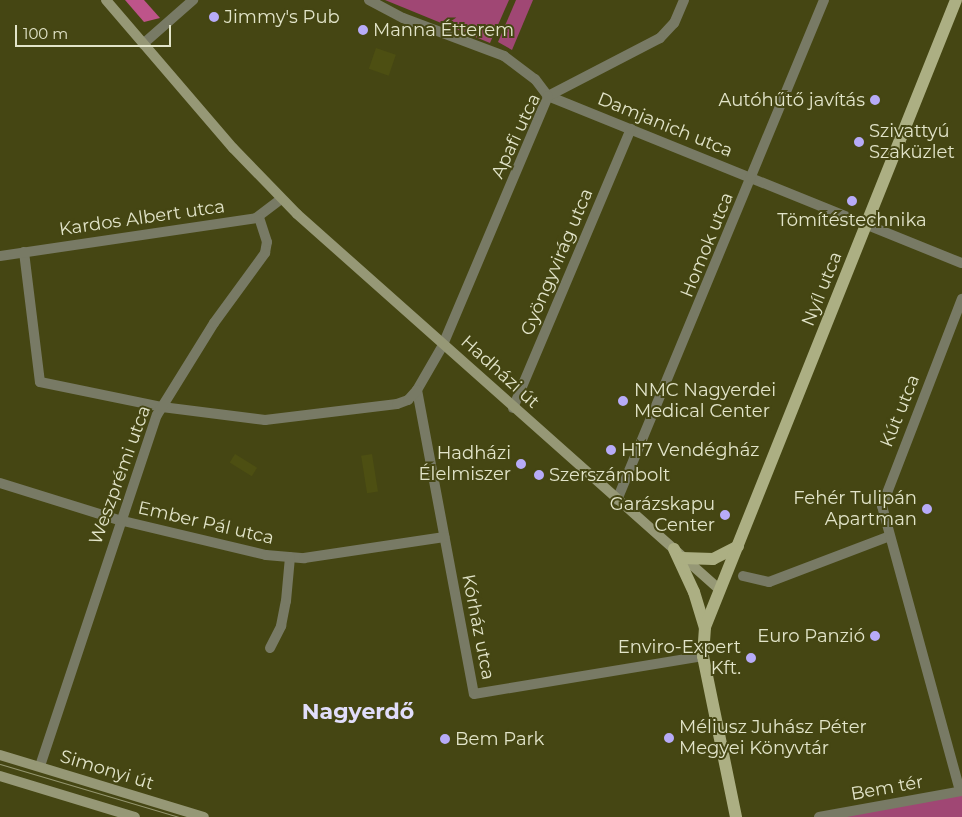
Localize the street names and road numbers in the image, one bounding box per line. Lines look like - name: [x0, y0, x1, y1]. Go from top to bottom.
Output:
- street label: Damjanich utca: [594, 88, 736, 162]
- street label: Apafi utca: [487, 90, 545, 182]
- street label: Gyöngyvirág utca: [516, 185, 598, 339]
- street label: Homok utca: [676, 189, 738, 301]
- street label: Kardos Albert utca: [58, 196, 226, 240]
- street label: Nyíl utca: [797, 249, 847, 329]
- street label: Hadházi út: [456, 331, 544, 413]
- street label: Kút utca: [876, 372, 924, 450]
- street label: Weszprémi utca: [85, 403, 155, 547]
- street label: Ember Pál utca: [136, 497, 276, 549]
- street label: Kórház utca: [457, 572, 499, 682]
- street label: Simonyi út: [58, 746, 156, 794]
- street label: Bem tér: [849, 771, 925, 805]

